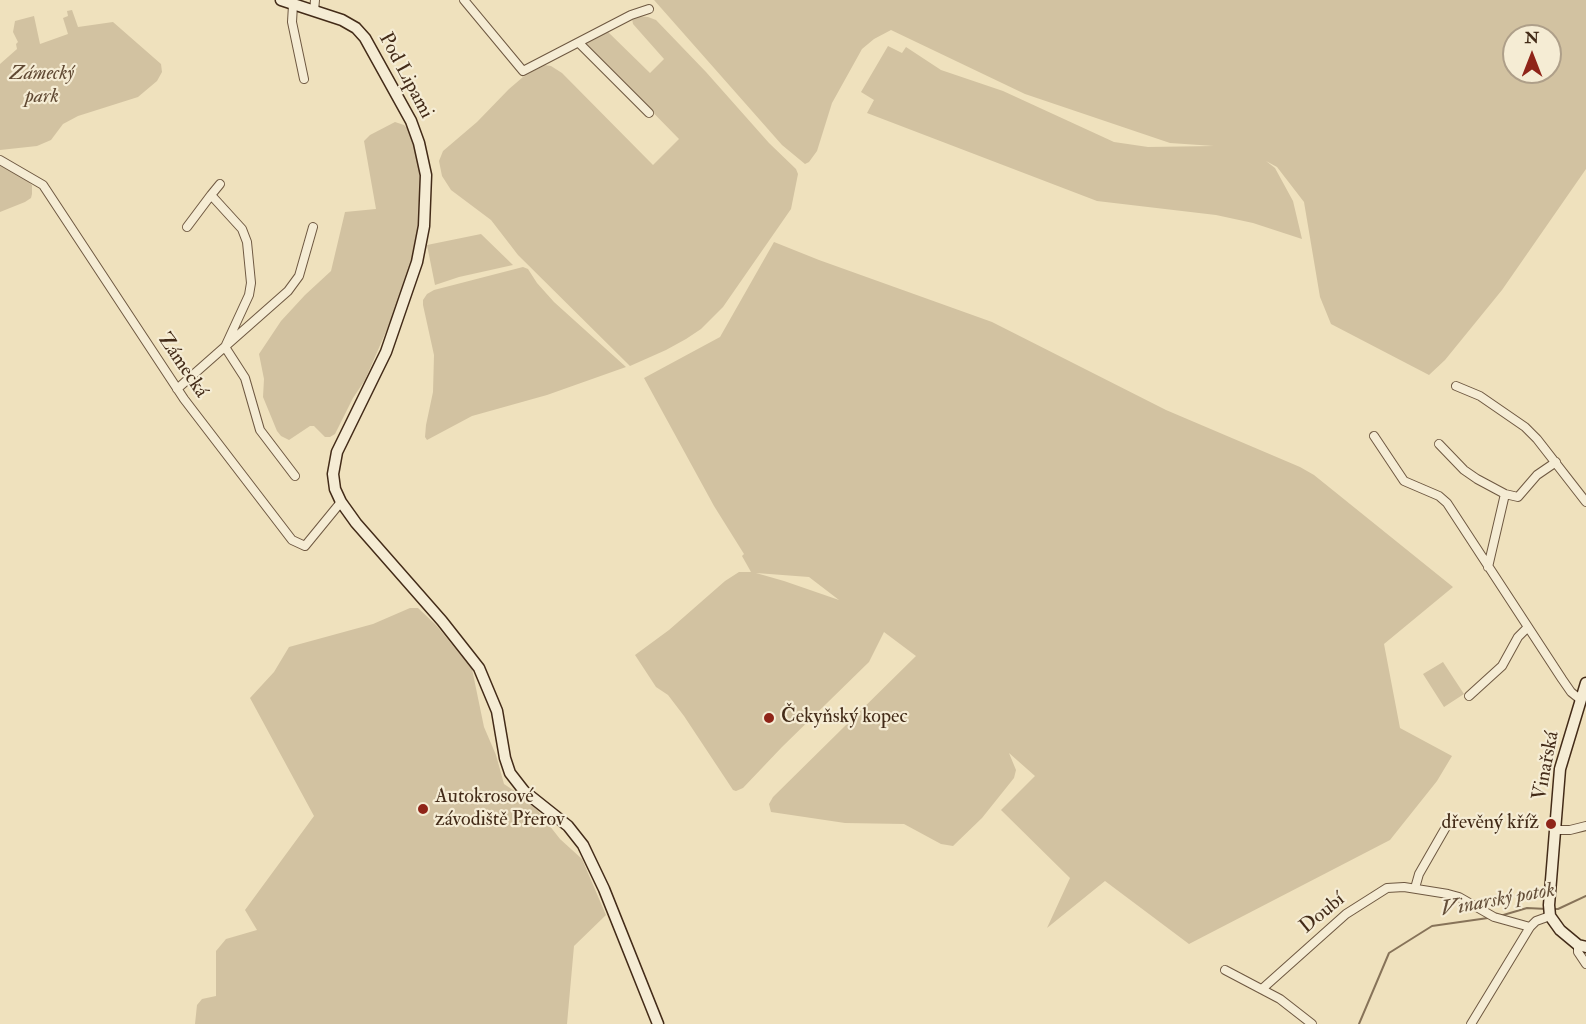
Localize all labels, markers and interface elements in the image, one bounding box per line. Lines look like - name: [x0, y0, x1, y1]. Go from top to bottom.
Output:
- north arrow: [1502, 24, 1562, 84]
- text: N: [1525, 28, 1539, 48]
- street label: Pod Lipami: [372, 29, 438, 123]
- park label: Zámecký park: [10, 63, 74, 110]
- street label: Zámecká: [152, 329, 212, 403]
- place label: Čekyňský kopec: [781, 706, 908, 730]
- marker: Čekyňský kopec: [762, 711, 776, 725]
- street label: Vinařská: [1529, 729, 1565, 803]
- place label: Autokrosové závodiště Přerov: [435, 786, 565, 833]
- marker: Autokrosové závodiště Přerov: [416, 802, 430, 816]
- place label: dřevěný kříž: [1441, 812, 1539, 836]
- marker: dřevěný kříž: [1544, 817, 1558, 831]
- water label: Vinarský potok: [1439, 879, 1557, 923]
- street label: Doubí: [1296, 888, 1350, 940]

